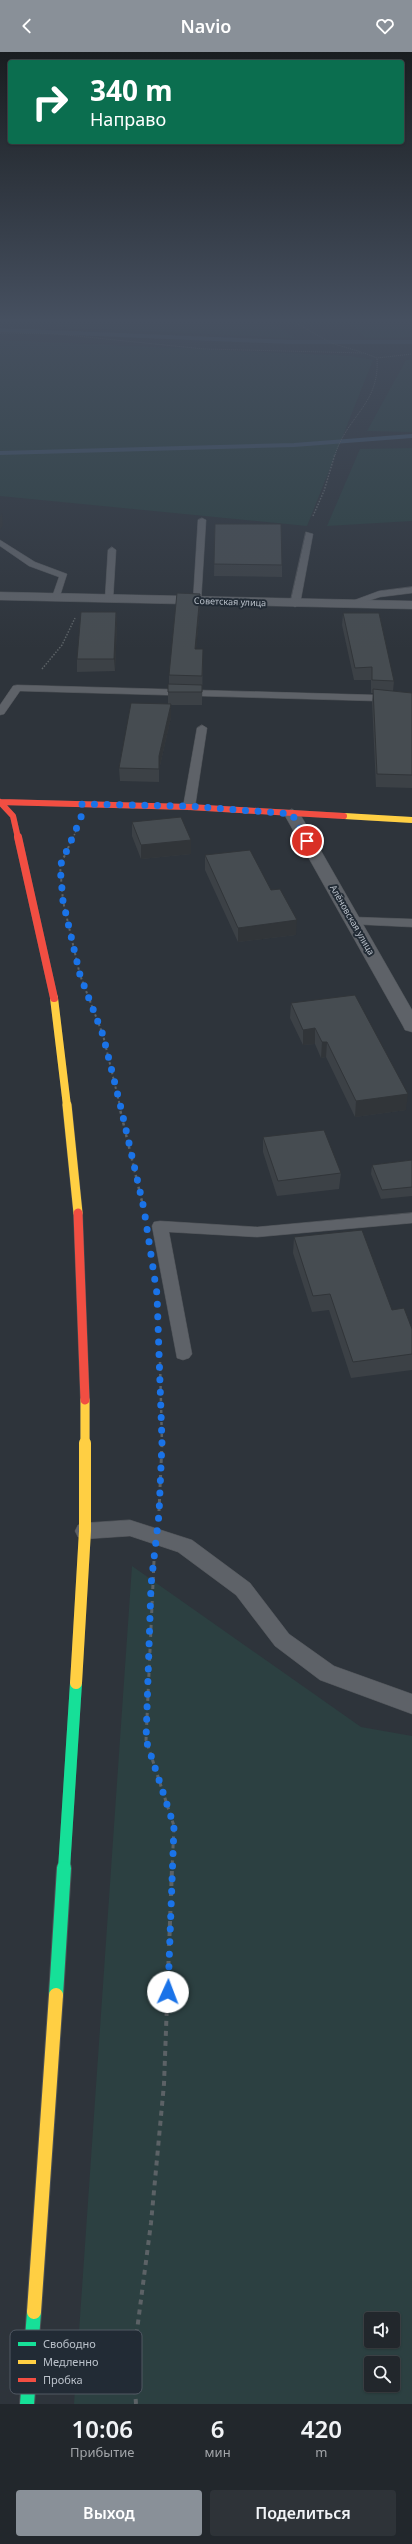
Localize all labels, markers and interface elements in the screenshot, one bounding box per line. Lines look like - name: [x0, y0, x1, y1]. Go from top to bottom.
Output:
- text: Navio: [181, 14, 231, 38]
- icon: back: [16, 15, 38, 37]
- icon: heart: [374, 15, 396, 37]
- text: 340 m: [90, 71, 173, 109]
- icon: right: [24, 76, 76, 128]
- text: Направо: [90, 107, 166, 131]
- street label: Советская улица: [194, 594, 266, 609]
- pin: [290, 824, 324, 858]
- icon: arrive: [296, 830, 318, 852]
- street label: Алёновская улица: [327, 882, 378, 957]
- position arrow: [147, 1971, 189, 2013]
- map controls: [364, 2312, 400, 2392]
- button: sound: [364, 2312, 400, 2348]
- legend: [10, 2330, 142, 2394]
- text: Свободно: [43, 2336, 96, 2351]
- text: Медленно: [43, 2354, 98, 2369]
- button: search: [364, 2356, 400, 2392]
- text: Пробка: [43, 2372, 83, 2387]
- text: 10:06: [72, 2412, 133, 2445]
- text: 6: [211, 2412, 224, 2445]
- text: 420: [301, 2412, 342, 2445]
- text: Прибытие: [70, 2443, 135, 2461]
- text: мин: [205, 2443, 231, 2461]
- text: m: [315, 2443, 327, 2461]
- button: Выход: [16, 2490, 202, 2536]
- button: Поделиться: [210, 2490, 396, 2536]

